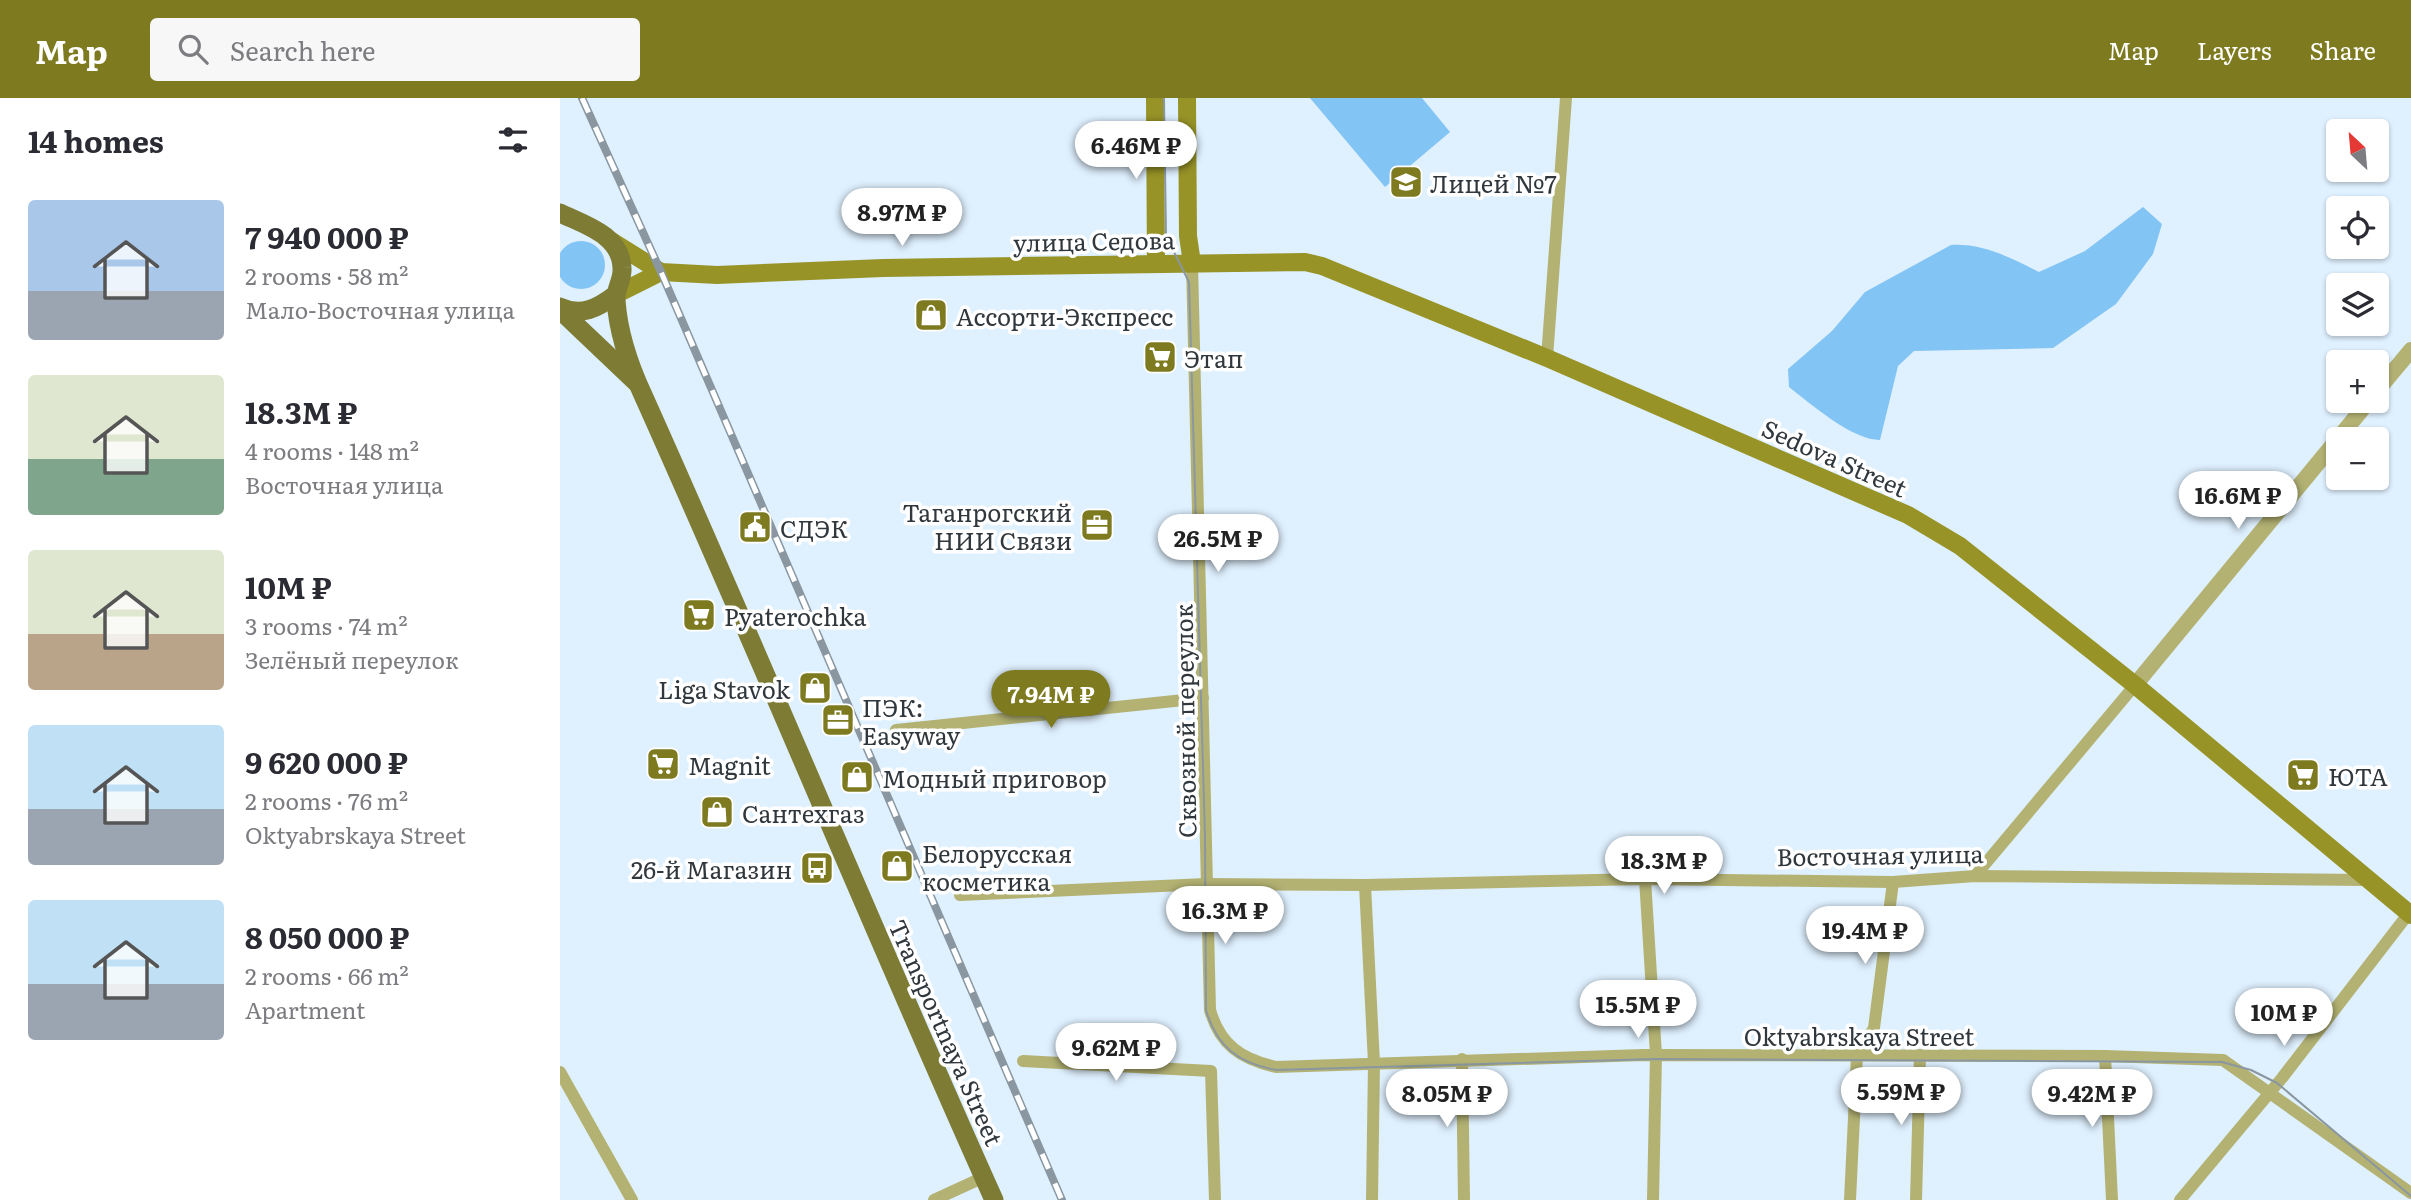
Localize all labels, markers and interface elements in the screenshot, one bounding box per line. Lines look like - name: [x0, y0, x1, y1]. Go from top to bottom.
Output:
- search box: [150, 18, 640, 81]
- text: Map: [35, 25, 108, 74]
- icon: search: [174, 30, 212, 68]
- text: Search here: [230, 30, 376, 69]
- text: Map: [2108, 32, 2159, 67]
- text: Layers: [2197, 32, 2271, 67]
- text: Share: [2309, 32, 2376, 67]
- text: 14 homes: [28, 118, 164, 162]
- north arrow: [2326, 119, 2389, 182]
- map controls: [2326, 119, 2389, 490]
- icon: filters: [494, 121, 532, 159]
- pin: 6.46M ₽: [1071, 122, 1201, 181]
- text: 6.46M ₽: [1091, 127, 1181, 161]
- school or university icon: Лицей №7: [1387, 163, 1425, 201]
- place label: Лицей №7: [1430, 165, 1557, 200]
- pin: 8.97M ₽: [837, 188, 967, 248]
- text: 8.97M ₽: [857, 194, 947, 228]
- button: locate: [2326, 196, 2389, 259]
- text: 7 940 000 ₽: [245, 214, 408, 258]
- street label: улица Седова: [1013, 221, 1175, 259]
- icon: home: [84, 228, 168, 312]
- text: 2 rooms · 58 m²: [245, 258, 408, 292]
- button: layers: [2326, 273, 2389, 336]
- text: Мало-Восточная улица: [245, 292, 515, 326]
- shop icon: Ассорти-Экспресс: [912, 296, 950, 334]
- place label: Ассорти-Экспресс: [956, 298, 1173, 333]
- supermarket icon: Этап: [1141, 338, 1179, 376]
- place label: Этап: [1184, 340, 1243, 375]
- button: +: [2326, 350, 2389, 413]
- text: 18.3M ₽: [245, 389, 357, 433]
- icon: home: [84, 403, 168, 487]
- street label: Sedova Street: [1757, 409, 1913, 505]
- button: −: [2326, 427, 2389, 490]
- text: 4 rooms · 148 m²: [245, 433, 419, 467]
- text: Восточная улица: [245, 467, 443, 501]
- pin: 16.6M ₽: [2173, 472, 2303, 531]
- text: 16.6M ₽: [2195, 477, 2281, 511]
- place label: Таганрогский НИИ Связи: [902, 494, 1072, 557]
- office icon: Таганрогский НИИ Связи: [1078, 506, 1116, 544]
- public building icon: СДЭК: [736, 508, 774, 546]
- place label: СДЭК: [780, 510, 848, 545]
- pin: 26.5M ₽: [1153, 514, 1283, 574]
- text: 26.5M ₽: [1174, 520, 1262, 554]
- text: 10M ₽: [245, 564, 332, 608]
- icon: home: [84, 578, 168, 662]
- supermarket icon: Pyaterochka: [680, 596, 718, 634]
- place label: Pyaterochka: [724, 598, 866, 633]
- street label: Сквозной переулок: [1164, 604, 1204, 838]
- text: 3 rooms · 74 m²: [245, 608, 408, 642]
- text: Зелёный переулок: [245, 642, 459, 676]
- shop icon: Liga Stavok: [796, 669, 834, 707]
- pin: 7.94M ₽: [986, 670, 1116, 730]
- place label: Liga Stavok: [658, 671, 790, 706]
- text: 7.94M ₽: [1007, 676, 1095, 710]
- place label: ПЭК: Easyway: [862, 689, 960, 752]
- office icon: ПЭК: Easyway: [819, 701, 857, 739]
- text: 9 620 000 ₽: [245, 739, 408, 783]
- supermarket icon: Magnit: [644, 745, 682, 783]
- place label: Magnit: [688, 747, 771, 782]
- icon: home: [84, 753, 168, 837]
- supermarket icon: ЮТА: [2284, 756, 2322, 794]
- shop icon: Модный приговор: [838, 758, 876, 796]
- place label: ЮТА: [2328, 758, 2388, 793]
- place label: Модный приговор: [882, 760, 1107, 795]
- text: 2 rooms · 76 m²: [245, 783, 408, 817]
- shop icon: Сантехгаз: [698, 793, 736, 831]
- place label: Сантехгаз: [742, 795, 865, 830]
- text: Oktyabrskaya Street: [245, 817, 466, 851]
- place label: Белорусская косметика: [922, 835, 1072, 898]
- street label: Восточная улица: [1776, 835, 1984, 873]
- pin: 18.3M ₽: [1599, 836, 1729, 896]
- text: 18.3M ₽: [1621, 842, 1707, 876]
- shop icon: Белорусская косметика: [878, 847, 916, 885]
- bus stop icon: 26-й Магазин: [798, 849, 836, 887]
- place label: 26-й Магазин: [631, 851, 792, 886]
- pin: 16.3M ₽: [1160, 886, 1290, 946]
- text: 16.3M ₽: [1182, 892, 1268, 926]
- pin: 19.4M ₽: [1800, 906, 1930, 966]
- text: 19.4M ₽: [1822, 912, 1908, 946]
- street label: Transportnaya Street: [881, 913, 1013, 1151]
- text: 8 050 000 ₽: [245, 914, 409, 958]
- icon: home: [84, 928, 168, 1012]
- text: 2 rooms · 66 m²: [245, 958, 409, 992]
- pin: 15.5M ₽: [1573, 981, 1703, 1040]
- text: 15.5M ₽: [1596, 986, 1680, 1020]
- pin: 10M ₽: [2235, 988, 2333, 1048]
- text: Apartment: [245, 992, 365, 1026]
- text: 10M ₽: [2251, 994, 2317, 1028]
- street label: Oktyabrskaya Street: [1744, 1018, 1974, 1053]
- pin: 9.62M ₽: [1051, 1024, 1181, 1083]
- text: 9.62M ₽: [1071, 1029, 1161, 1063]
- pin: 5.59M ₽: [1836, 1068, 1966, 1127]
- pin: 8.05M ₽: [1382, 1070, 1512, 1129]
- pin: 9.42M ₽: [2027, 1070, 2157, 1129]
- text: 5.59M ₽: [1857, 1073, 1945, 1107]
- text: 8.05M ₽: [1402, 1075, 1492, 1109]
- text: 9.42M ₽: [2048, 1075, 2136, 1109]

